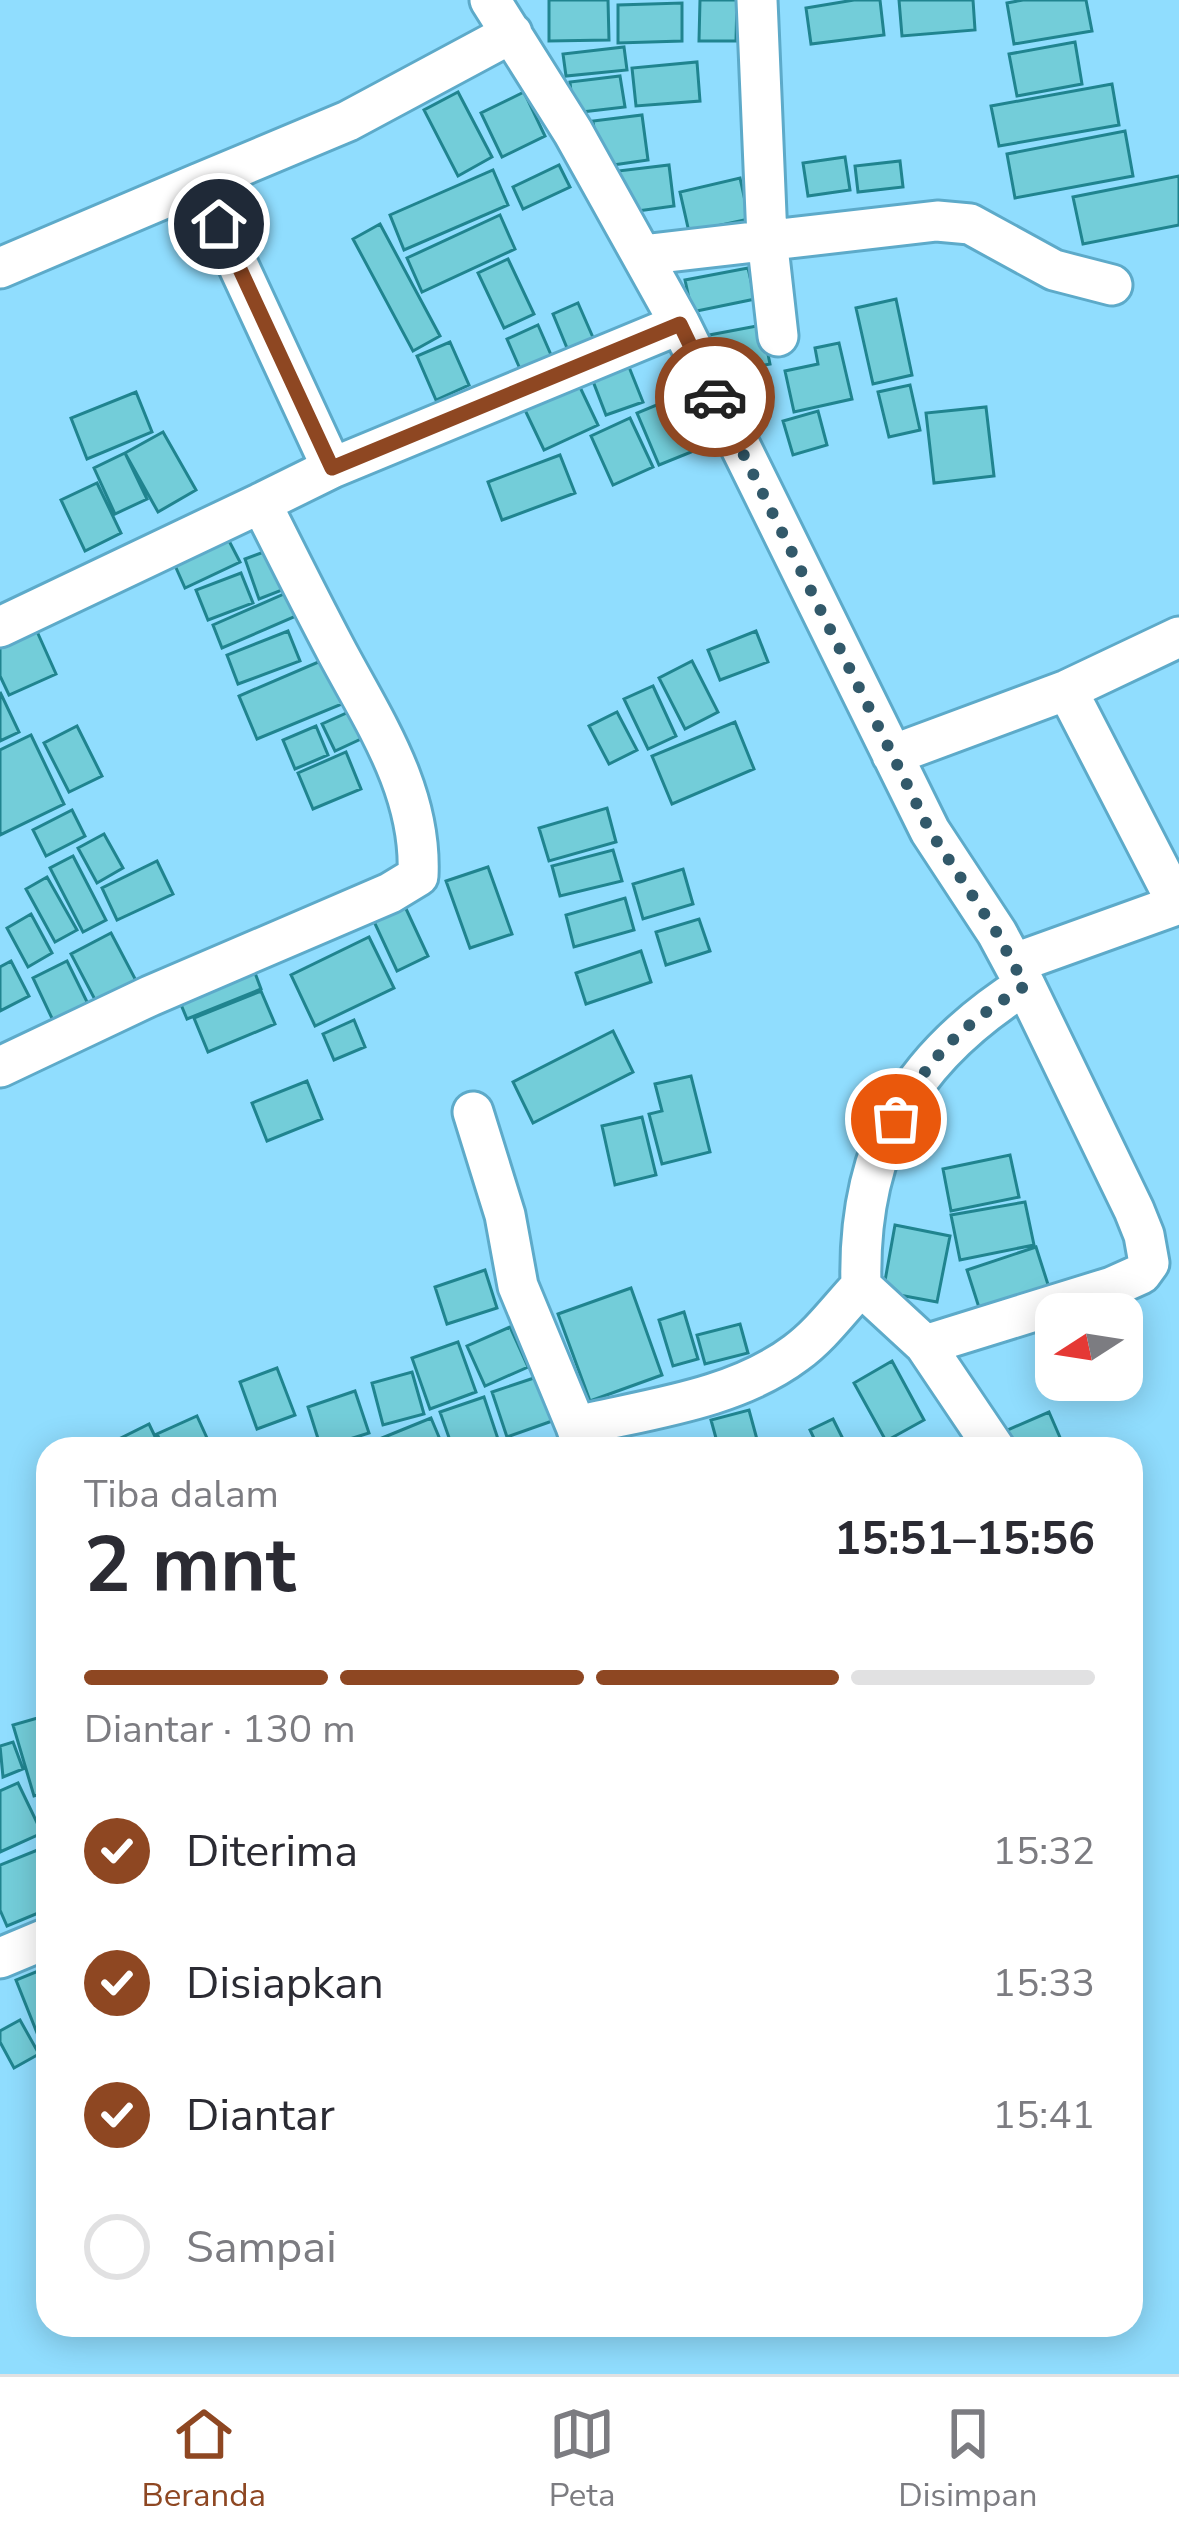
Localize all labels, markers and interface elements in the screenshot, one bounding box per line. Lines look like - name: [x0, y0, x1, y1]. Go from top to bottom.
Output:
- pin: [168, 173, 270, 275]
- icon: home: [186, 191, 252, 257]
- courier: [655, 337, 775, 457]
- icon: car: [682, 364, 748, 430]
- pin: [845, 1068, 947, 1170]
- icon: bag: [863, 1086, 929, 1152]
- north arrow: [1035, 1293, 1143, 1401]
- map controls: [1035, 1293, 1143, 1401]
- text: Tiba dalam: [84, 1468, 279, 1521]
- text: 15:51–15:56: [834, 1509, 1095, 1570]
- text: 2 mnt: [84, 1512, 296, 1619]
- text: Diantar · 130 m: [84, 1703, 356, 1756]
- icon: check: [84, 1818, 150, 1884]
- text: Diterima: [186, 1821, 358, 1882]
- text: 15:32: [993, 1825, 1095, 1878]
- icon: check: [84, 1950, 150, 2016]
- text: Disiapkan: [186, 1953, 384, 2014]
- text: 15:33: [993, 1957, 1095, 2010]
- icon: check: [84, 2082, 150, 2148]
- text: Diantar: [186, 2085, 335, 2146]
- text: 15:41: [993, 2089, 1095, 2142]
- text: Sampai: [186, 2217, 337, 2278]
- tab: Beranda: [141, 2401, 266, 2518]
- tab: Peta: [549, 2401, 615, 2518]
- tab: Disimpan: [898, 2401, 1038, 2518]

